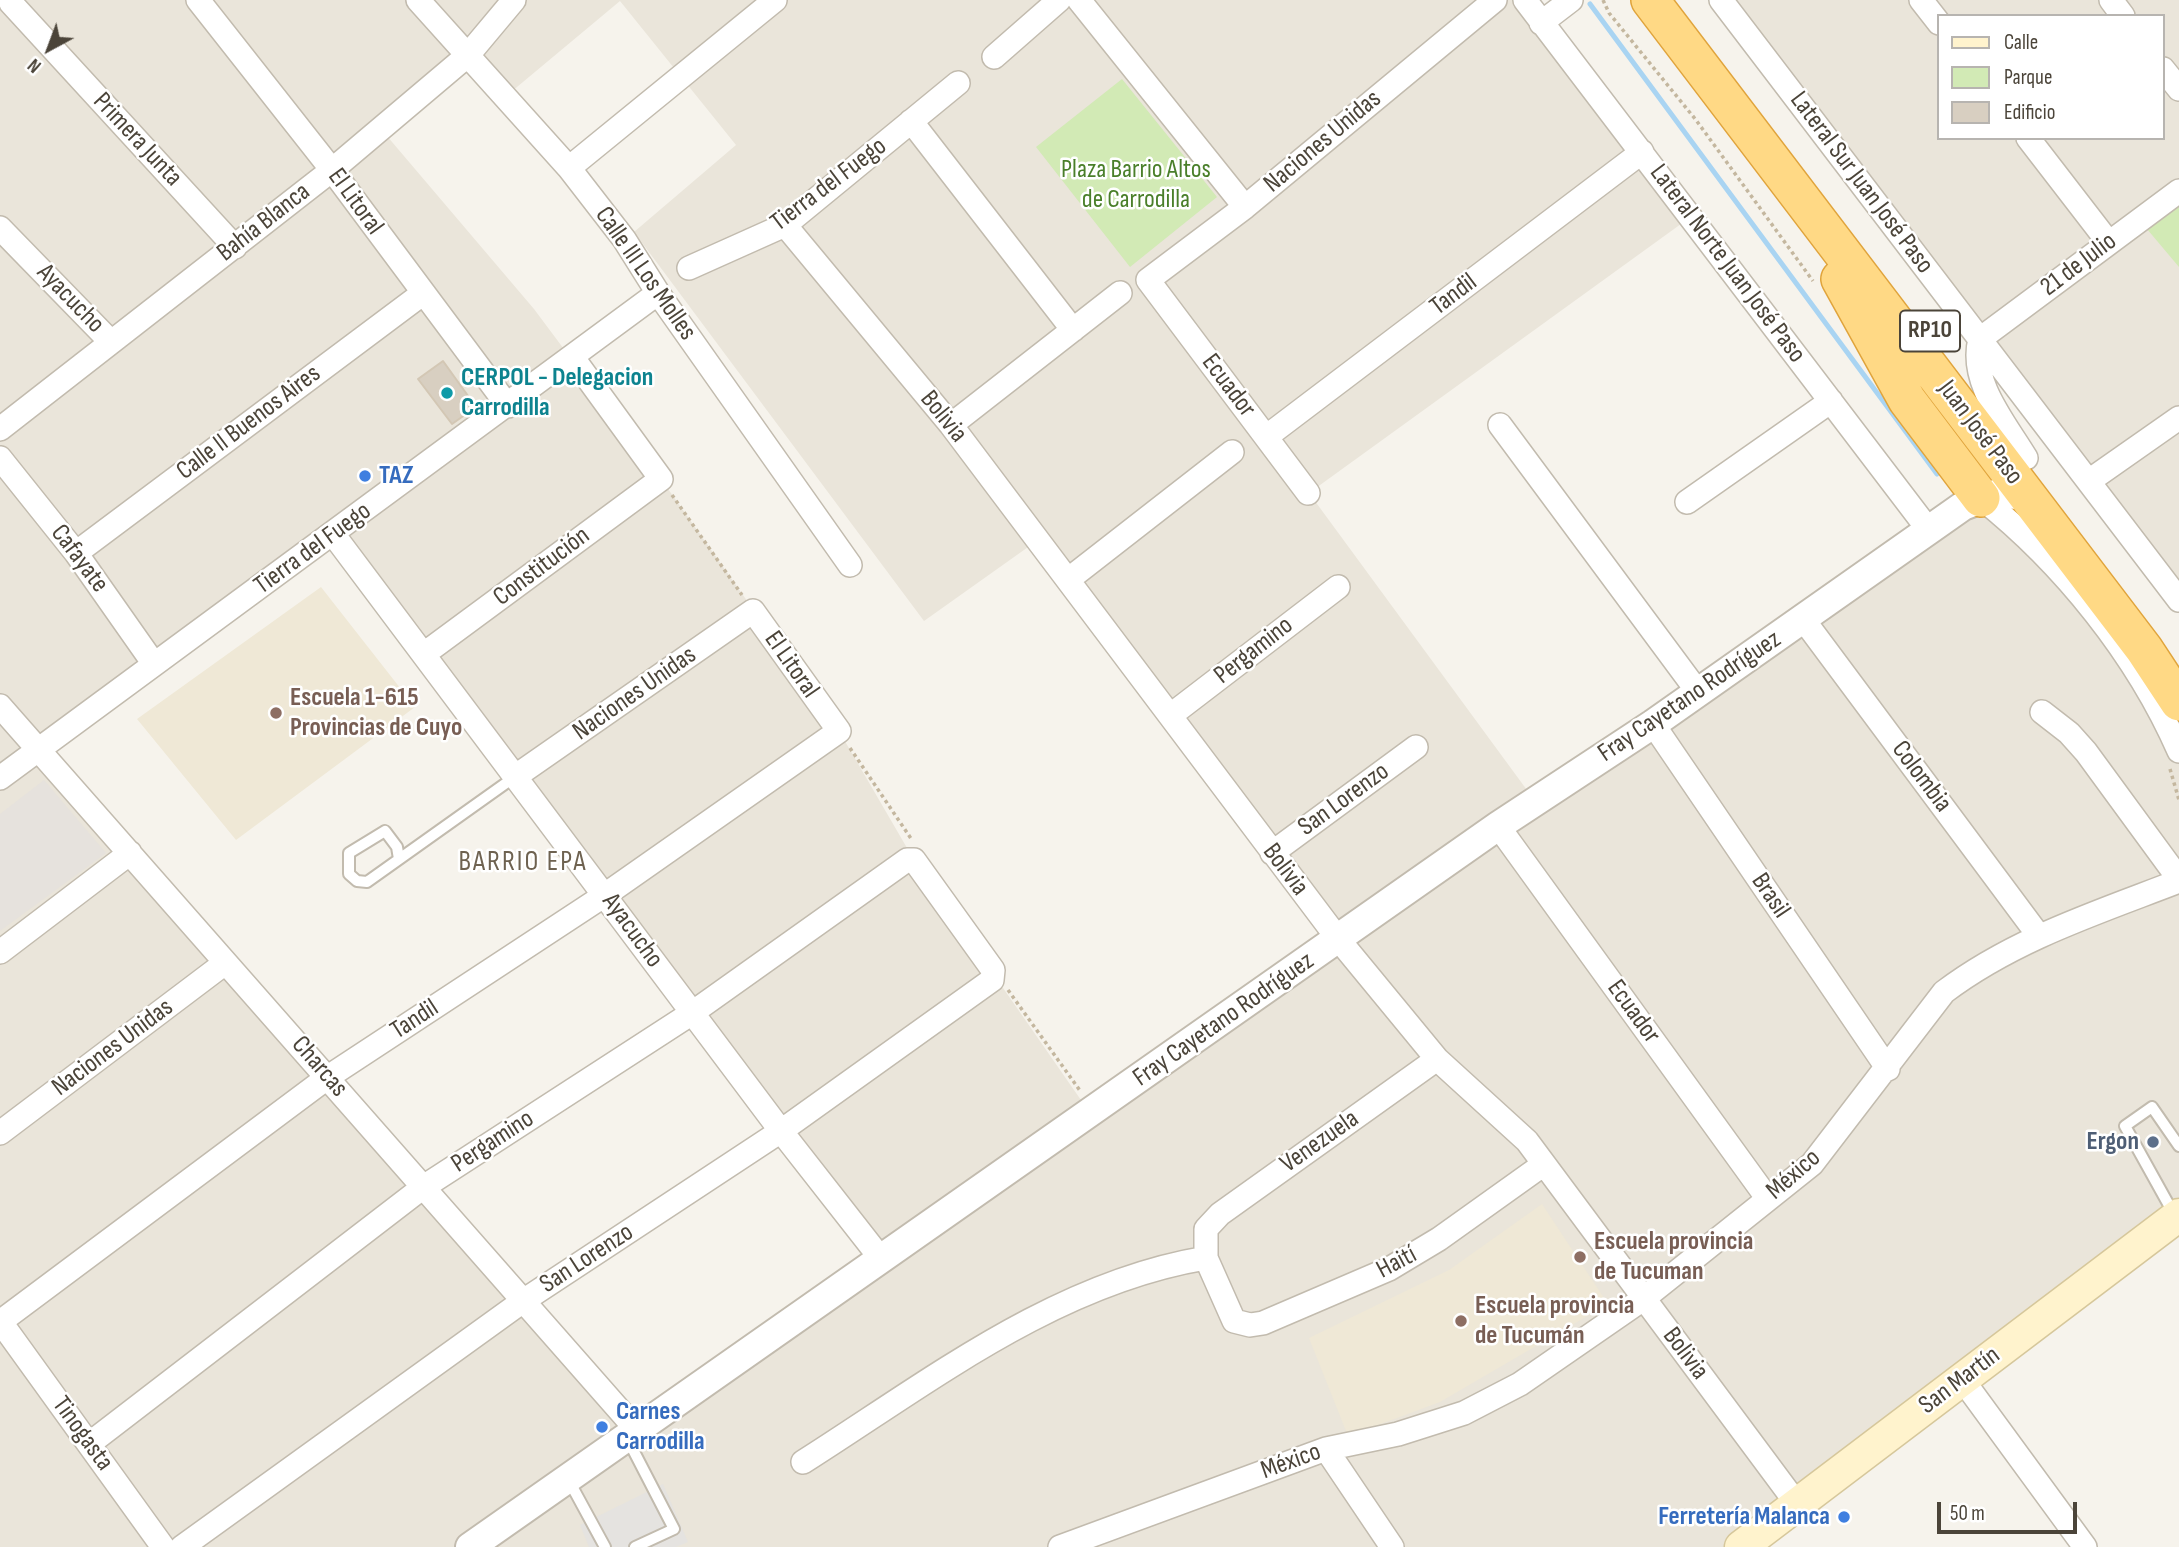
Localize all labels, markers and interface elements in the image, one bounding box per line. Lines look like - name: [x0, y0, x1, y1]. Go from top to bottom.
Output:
- north arrow: [14, 14, 84, 84]
- legend: [1938, 14, 2165, 140]
- text: Calle: [2004, 30, 2038, 55]
- text: N: [24, 53, 46, 77]
- text: Parque: [2004, 65, 2052, 90]
- street label: Naciones Unidas: [1258, 84, 1388, 200]
- street label: Lateral Sur Juan José Paso: [1782, 86, 1940, 280]
- street label: Primera Junta: [86, 87, 188, 193]
- text: Edificio: [2004, 100, 2055, 125]
- street label: Tierra del Fuego: [765, 131, 893, 239]
- park label: Plaza Barrio Altos de Carrodilla: [1061, 154, 1211, 216]
- street label: Lateral Norte Juan José Paso: [1642, 159, 1812, 369]
- street label: El Litoral: [320, 163, 390, 241]
- street label: Bahía Blanca: [211, 177, 317, 269]
- street label: Calle III Los Molles: [588, 201, 702, 347]
- street label: 21 de Julio: [2035, 226, 2123, 304]
- street label: Ayacucho: [30, 258, 110, 340]
- street label: Tandil: [1424, 267, 1484, 323]
- road number: RP10: [1900, 310, 1960, 352]
- street label: Ecuador: [1194, 348, 1262, 424]
- street label: Calle II Buenos Aires: [171, 359, 327, 487]
- place label: CERPOL - Delegacion Carrodilla: [461, 362, 653, 424]
- street label: Juan José Paso: [1931, 375, 2029, 491]
- marker: CERPOL - Delegacion Carrodilla: [439, 385, 455, 401]
- street label: Bolivia: [913, 385, 973, 449]
- place label: TAZ: [379, 460, 413, 492]
- marker: TAZ: [357, 468, 373, 484]
- street label: Tierra del Fuego: [248, 496, 378, 602]
- street label: Cafayate: [43, 519, 115, 599]
- street label: Constitución: [488, 521, 596, 613]
- street label: Pergamino: [1208, 610, 1300, 692]
- street label: Fray Cayetano Rodríguez: [1593, 624, 1787, 770]
- street label: El Litoral: [757, 626, 825, 704]
- street label: Naciones Unidas: [567, 640, 703, 748]
- place label: Escuela 1-615 Provincias de Cuyo: [290, 682, 462, 744]
- marker: Escuela 1-615 Provincias de Cuyo: [268, 705, 284, 721]
- street label: Colombia: [1884, 735, 1958, 819]
- street label: San Lorenzo: [1292, 757, 1396, 843]
- street label: Bolivia: [1255, 838, 1315, 902]
- district label: BARRIO EPA: [460, 846, 586, 880]
- street label: Brasil: [1744, 868, 1796, 924]
- street label: Ayacucho: [595, 888, 669, 974]
- street label: Fray Cayetano Rodríguez: [1128, 946, 1320, 1094]
- street label: Ecuador: [1600, 974, 1666, 1050]
- street label: Naciones Unidas: [46, 992, 180, 1104]
- street label: Tandil: [385, 993, 445, 1047]
- street label: Charcas: [284, 1030, 354, 1104]
- street label: Pergamino: [446, 1104, 540, 1180]
- street label: Venezuela: [1275, 1104, 1365, 1180]
- place label: Ergon: [2087, 1126, 2139, 1158]
- marker: Ergon: [2145, 1134, 2161, 1150]
- street label: México: [1761, 1143, 1827, 1207]
- street label: San Lorenzo: [535, 1217, 639, 1301]
- place label: Escuela provincia de Tucuman: [1594, 1226, 1753, 1288]
- street label: Haití: [1372, 1240, 1422, 1286]
- marker: Escuela provincia de Tucuman: [1572, 1249, 1588, 1265]
- place label: Escuela provincia de Tucumán: [1475, 1290, 1634, 1352]
- marker: Escuela provincia de Tucumán: [1453, 1313, 1469, 1329]
- street label: Bolivia: [1655, 1322, 1715, 1386]
- street label: San Martín: [1913, 1340, 2007, 1422]
- street label: Tinogasta: [45, 1391, 119, 1477]
- place label: Carnes Carrodilla: [616, 1396, 705, 1458]
- marker: Carnes Carrodilla: [594, 1419, 610, 1435]
- street label: México: [1257, 1437, 1325, 1487]
- scale bar: [1941, 1488, 2081, 1532]
- place label: Ferretería Malanca: [1658, 1501, 1830, 1533]
- text: 50 m: [1950, 1501, 1985, 1526]
- marker: Ferretería Malanca: [1836, 1509, 1852, 1525]

